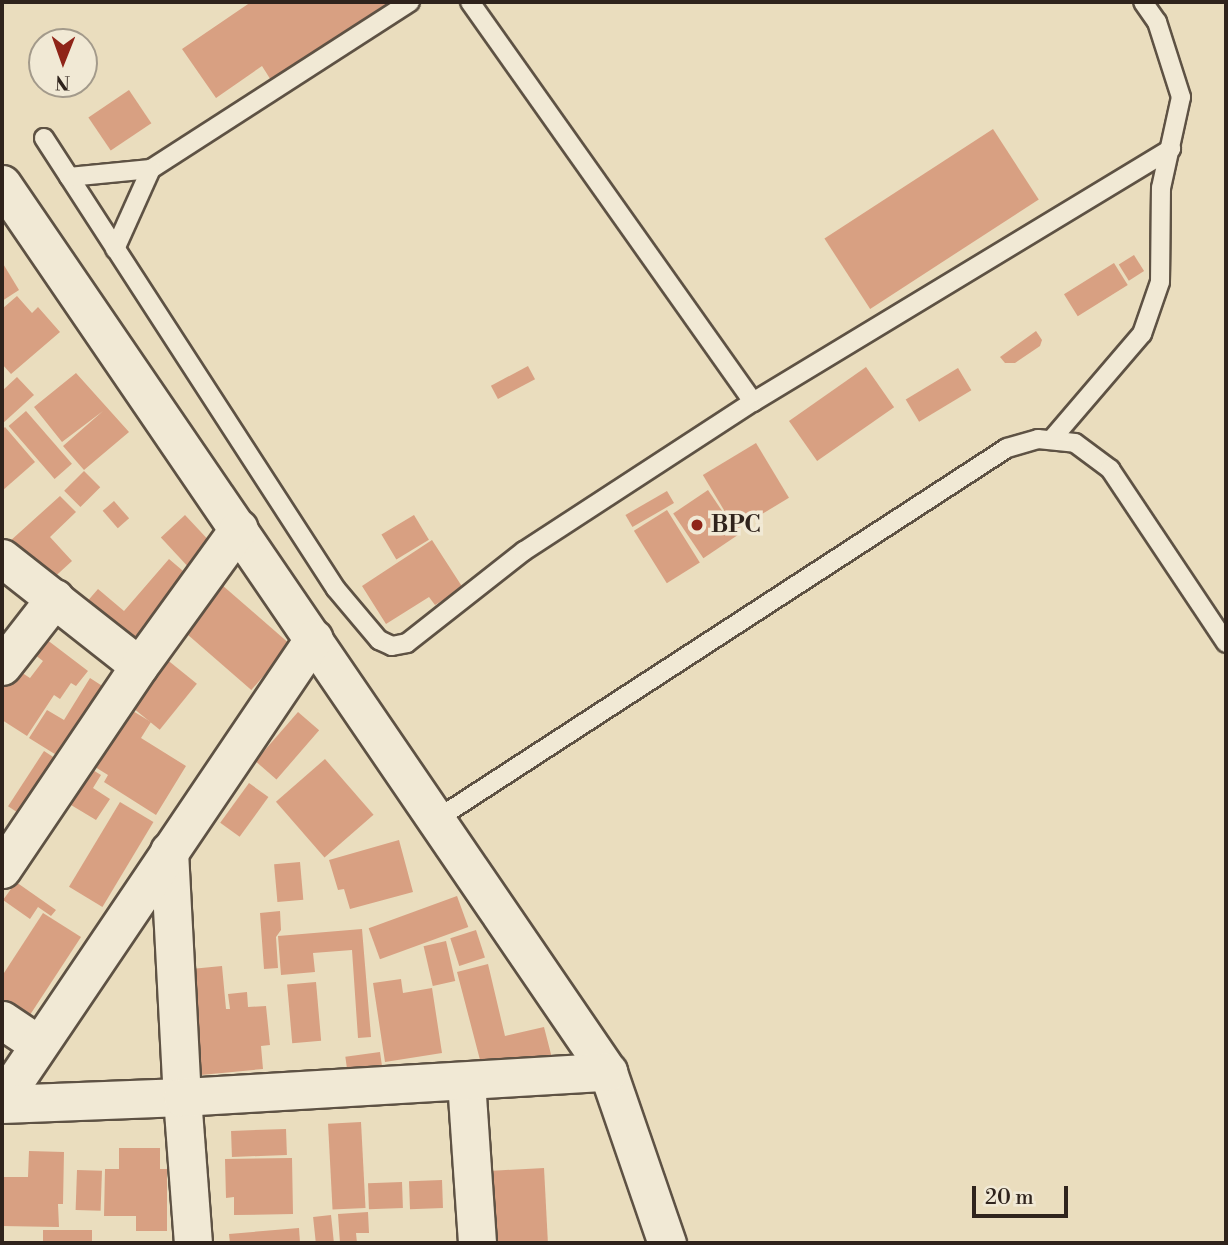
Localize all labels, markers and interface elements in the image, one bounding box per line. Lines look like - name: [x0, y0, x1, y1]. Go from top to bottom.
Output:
- north arrow: [28, 28, 98, 98]
- text: N: [55, 70, 70, 94]
- place label: BPC: [711, 511, 761, 539]
- marker: BPC: [689, 517, 705, 533]
- scale bar: [976, 1172, 1072, 1216]
- text: 20 m: [985, 1185, 1034, 1211]

